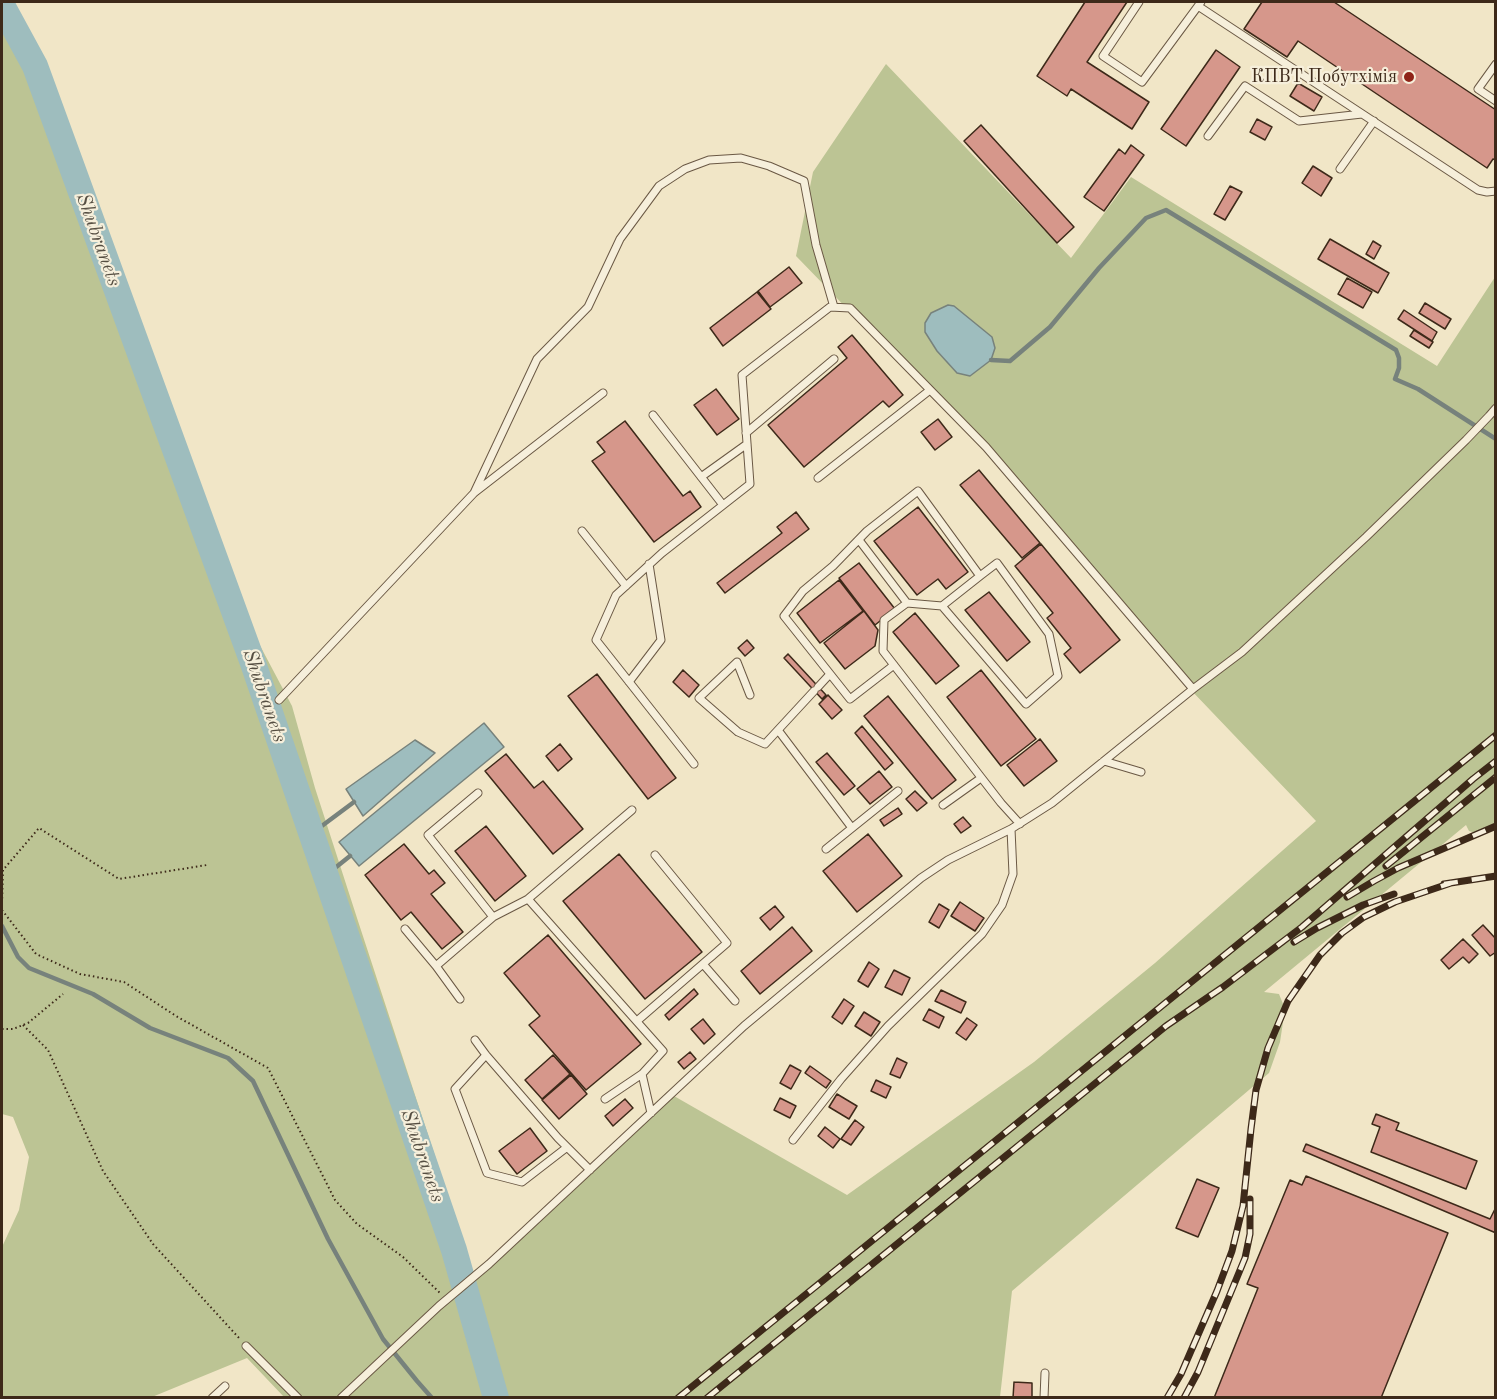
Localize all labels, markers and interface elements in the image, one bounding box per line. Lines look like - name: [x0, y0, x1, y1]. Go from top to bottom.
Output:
- place label: КПВТ Побутхімія: [1251, 66, 1397, 88]
- marker: КПВТ Побутхімія: [1402, 70, 1416, 84]
- water label: Shubranets: [70, 190, 126, 290]
- water label: Shubranets: [237, 646, 291, 746]
- water label: Shubranets: [395, 1106, 449, 1206]

